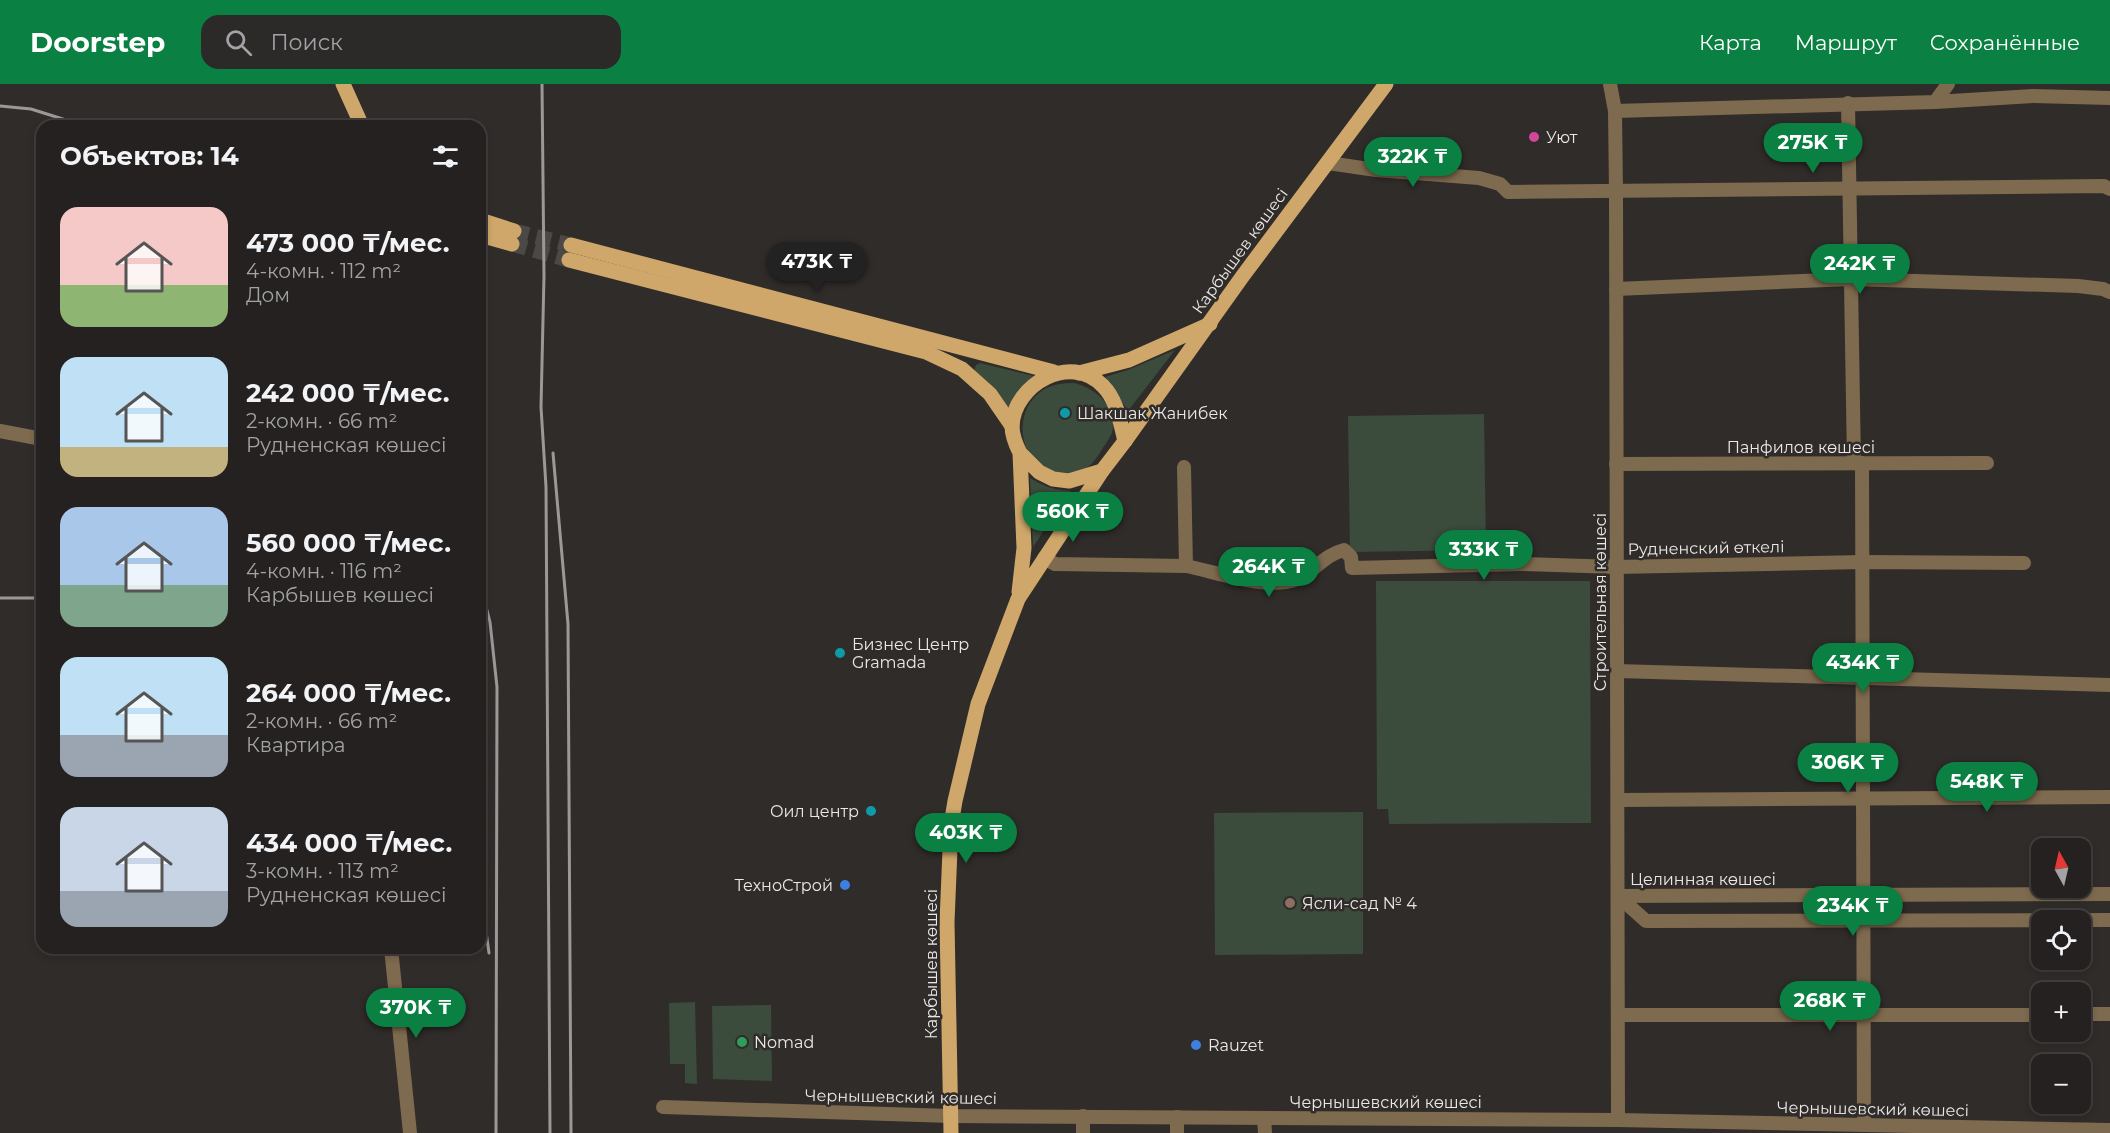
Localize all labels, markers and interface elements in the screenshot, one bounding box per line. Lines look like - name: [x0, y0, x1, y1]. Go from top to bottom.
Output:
- search box: [201, 15, 621, 69]
- text: Doorstep: [30, 25, 165, 59]
- icon: search: [222, 26, 255, 59]
- text: Поиск: [270, 29, 343, 56]
- text: Карта: [1699, 30, 1762, 55]
- text: Маршрут: [1795, 30, 1897, 55]
- text: Сохранённые: [1930, 30, 2080, 55]
- pin: 275K ₸: [1764, 123, 1862, 174]
- place label: Уют: [1546, 128, 1578, 147]
- marker: Уют: [1527, 130, 1541, 144]
- text: 275K ₸: [1778, 130, 1848, 154]
- pin: 322K ₸: [1364, 137, 1462, 188]
- text: Объектов: 14: [60, 140, 239, 172]
- icon: filters: [429, 140, 462, 173]
- text: 322K ₸: [1378, 144, 1448, 168]
- street label: Карбышев көшесі: [1188, 185, 1292, 317]
- text: 473 000 ₸/мес.: [246, 227, 449, 259]
- icon: home: [108, 231, 180, 303]
- pin: 473K ₸: [768, 242, 866, 293]
- pin: 242K ₸: [1811, 244, 1909, 295]
- text: 473K ₸: [781, 249, 853, 273]
- text: 242K ₸: [1824, 251, 1896, 275]
- text: 4-комн. · 112 m²: [246, 259, 401, 283]
- text: Дом: [246, 283, 290, 307]
- text: 242 000 ₸/мес.: [246, 377, 450, 409]
- icon: home: [108, 381, 180, 453]
- place label: Шакшак Жанибек: [1077, 404, 1228, 423]
- marker: Шакшак Жанибек: [1058, 406, 1072, 420]
- text: 2-комн. · 66 m²: [246, 409, 397, 433]
- text: Рудненская көшесі: [246, 433, 446, 457]
- street label: Панфилов көшесі: [1727, 438, 1875, 457]
- pin: 560K ₸: [1024, 492, 1122, 543]
- text: 560K ₸: [1036, 499, 1110, 523]
- street label: Строительная көшесі: [1591, 513, 1610, 691]
- text: 560 000 ₸/мес.: [246, 527, 451, 559]
- pin: 333K ₸: [1435, 530, 1533, 581]
- icon: home: [108, 531, 180, 603]
- text: 333K ₸: [1449, 537, 1519, 561]
- street label: Рудненский өткелі: [1627, 537, 1785, 559]
- pin: 264K ₸: [1220, 547, 1318, 598]
- text: 264K ₸: [1232, 554, 1306, 578]
- text: 4-комн. · 116 m²: [246, 559, 402, 583]
- text: Карбышев көшесі: [246, 583, 434, 607]
- place label: Бизнес Центр Gramada: [852, 635, 969, 672]
- pin: 434K ₸: [1814, 643, 1912, 694]
- marker: Бизнес Центр Gramada: [833, 646, 847, 660]
- text: 434K ₸: [1826, 650, 1900, 674]
- text: 264 000 ₸/мес.: [246, 677, 451, 709]
- icon: home: [108, 681, 180, 753]
- text: 2-комн. · 66 m²: [246, 709, 397, 733]
- text: Квартира: [246, 733, 346, 757]
- pin: 306K ₸: [1799, 743, 1897, 794]
- text: 306K ₸: [1811, 750, 1885, 774]
- pin: 548K ₸: [1938, 762, 2036, 813]
- text: 548K ₸: [1950, 769, 2024, 793]
- place label: Оил центр: [770, 802, 859, 821]
- marker: Оил центр: [864, 804, 878, 818]
- pin: 403K ₸: [917, 813, 1015, 864]
- text: 403K ₸: [929, 820, 1003, 844]
- text: 434 000 ₸/мес.: [246, 827, 452, 859]
- icon: home: [108, 831, 180, 903]
- north arrow: [2031, 838, 2091, 898]
- map controls: [2031, 838, 2091, 1114]
- text: 3-комн. · 113 m²: [246, 859, 399, 883]
- street label: Целинная көшесі: [1630, 870, 1776, 889]
- place label: ТехноСтрой: [734, 876, 833, 895]
- marker: ТехноСтрой: [838, 878, 852, 892]
- text: Рудненская көшесі: [246, 883, 446, 907]
- pin: 234K ₸: [1804, 886, 1902, 937]
- street label: Карбышев көшесі: [922, 889, 941, 1039]
- text: 234K ₸: [1817, 893, 1889, 917]
- place label: Ясли-сад № 4: [1302, 894, 1417, 913]
- marker: Ясли-сад № 4: [1283, 896, 1297, 910]
- button: locate: [2031, 910, 2091, 970]
- pin: 268K ₸: [1781, 981, 1879, 1032]
- button: +: [2031, 982, 2091, 1042]
- pin: 370K ₸: [367, 988, 465, 1039]
- text: 268K ₸: [1794, 988, 1866, 1012]
- text: 370K ₸: [380, 995, 452, 1019]
- place label: Nomad: [754, 1033, 814, 1052]
- marker: Nomad: [735, 1035, 749, 1049]
- place label: Rauzet: [1208, 1036, 1264, 1055]
- marker: Rauzet: [1189, 1038, 1203, 1052]
- button: −: [2031, 1054, 2091, 1114]
- street label: Чернышевский көшесі: [805, 1086, 997, 1108]
- street label: Чернышевский көшесі: [1290, 1093, 1482, 1112]
- street label: Чернышевский көшесі: [1777, 1098, 1969, 1120]

